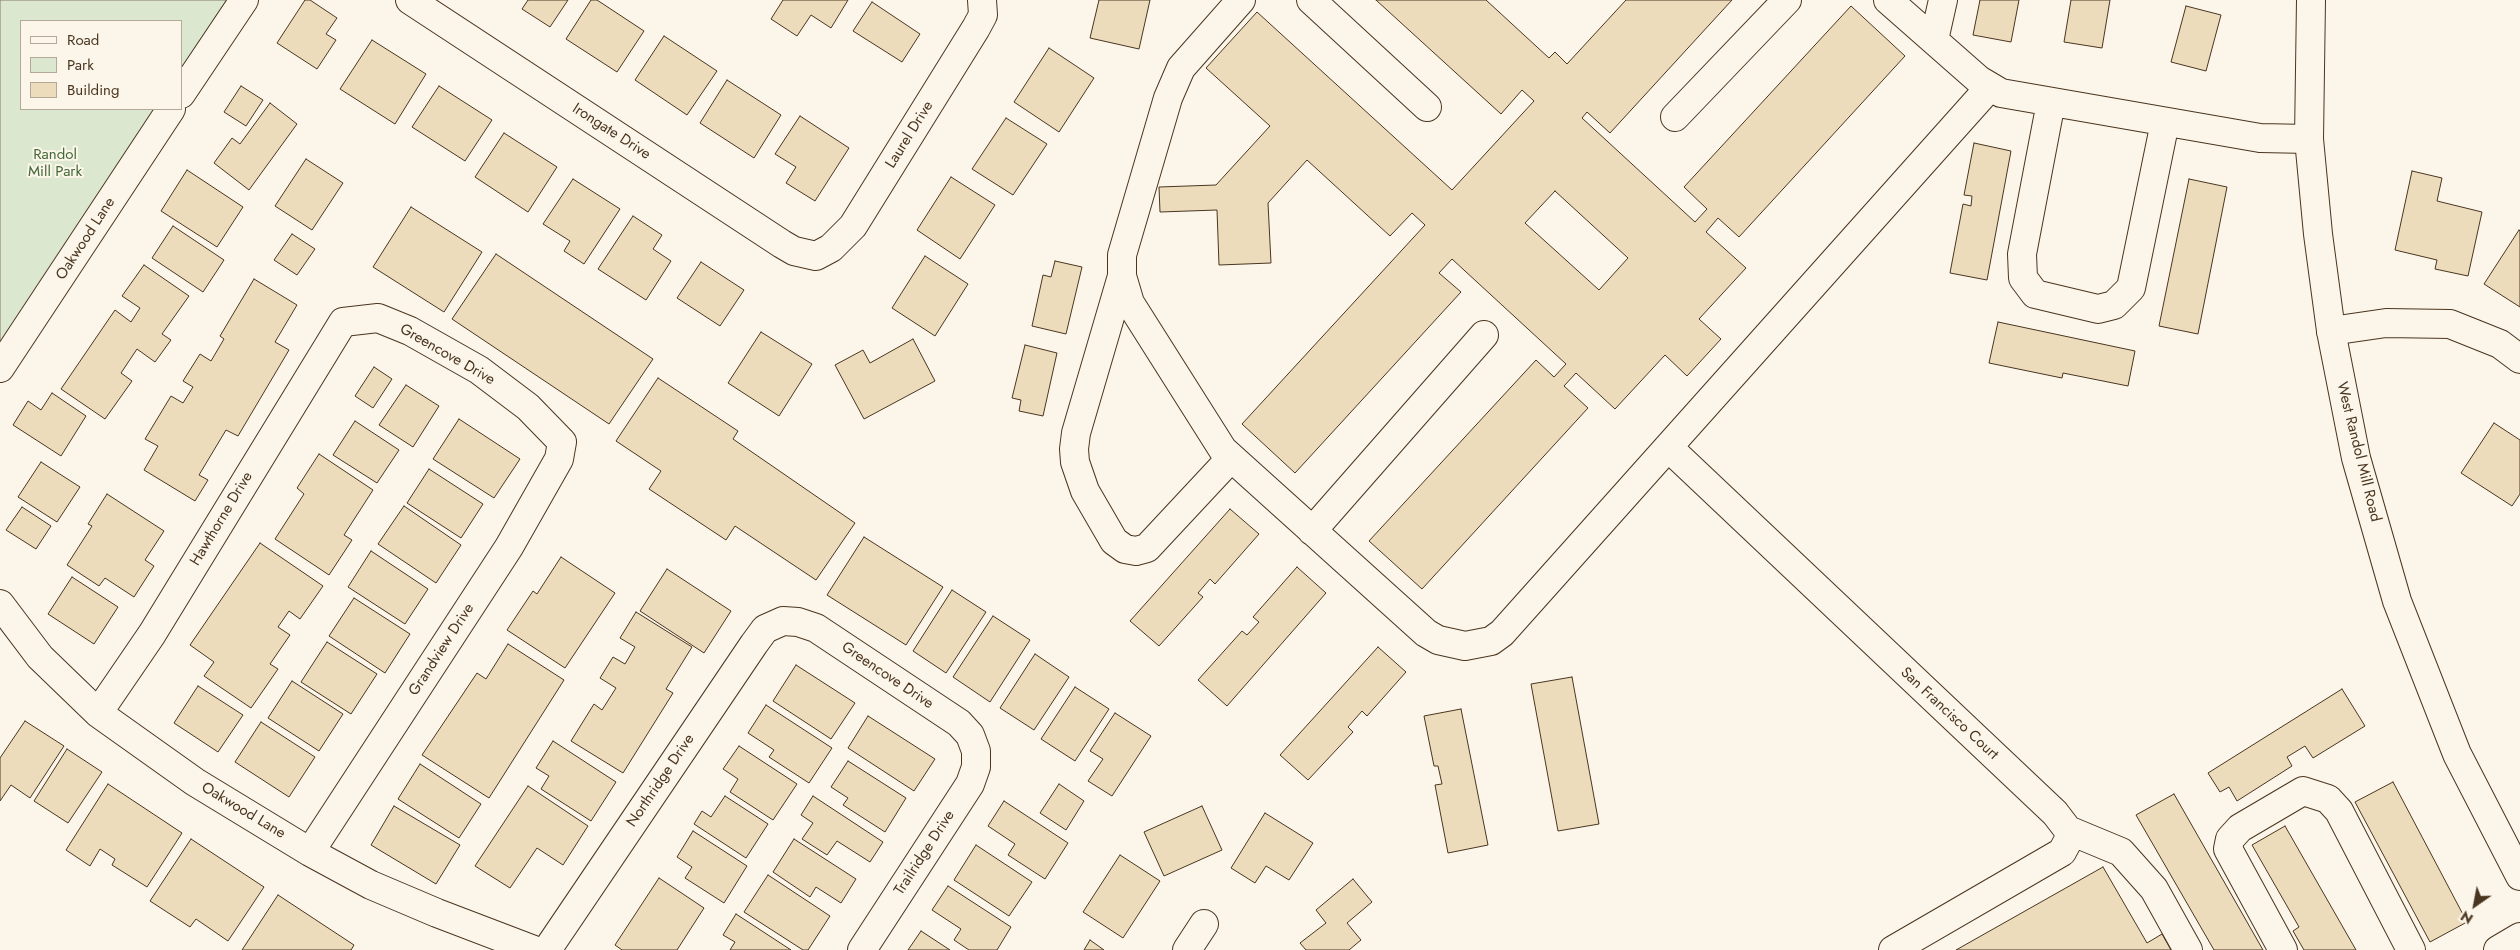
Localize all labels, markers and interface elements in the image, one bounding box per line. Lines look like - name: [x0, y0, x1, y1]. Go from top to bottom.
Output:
- legend: [20, 20, 182, 110]
- text: Road: [67, 29, 99, 51]
- text: Park: [67, 54, 94, 76]
- text: Building: [67, 79, 119, 101]
- street label: Laurel Drive: [882, 98, 938, 172]
- street label: Irongate Drive: [569, 100, 653, 164]
- park label: Randol Mill Park: [28, 146, 82, 181]
- street label: Oakwood Lane: [53, 194, 119, 284]
- street label: Greencove Drive: [396, 320, 498, 390]
- street label: West Randol Mill Road: [2332, 380, 2384, 524]
- street label: Hawthorne Drive: [187, 469, 257, 569]
- street label: Grandview Drive: [405, 600, 479, 700]
- street label: Greencove Drive: [838, 639, 936, 713]
- street label: San Francisco Court: [1896, 664, 2002, 764]
- street label: Northridge Drive: [623, 731, 699, 831]
- street label: Oakwood Lane: [198, 779, 288, 843]
- street label: Trailridge Drive: [891, 807, 959, 899]
- north arrow: [2450, 880, 2500, 930]
- text: N: [2457, 906, 2477, 929]

